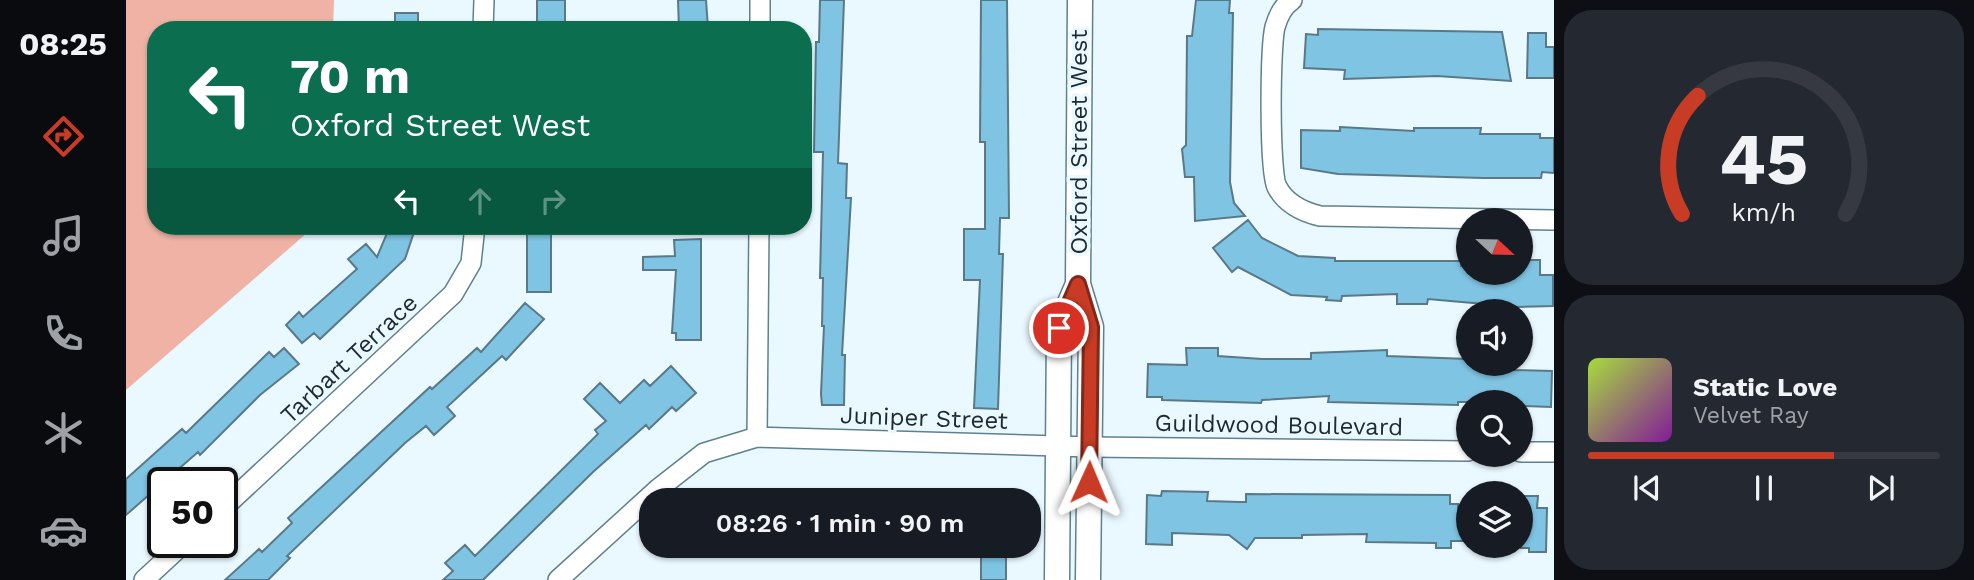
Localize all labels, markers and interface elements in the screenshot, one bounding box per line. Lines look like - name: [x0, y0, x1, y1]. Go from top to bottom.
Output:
- text: 08:25: [19, 25, 107, 63]
- street label: Oxford Street West: [1065, 29, 1093, 255]
- text: 70 m: [290, 47, 410, 105]
- icon: left: [175, 49, 266, 140]
- text: Oxford Street West: [290, 106, 590, 144]
- icon: directions: [39, 112, 88, 161]
- text: 45: [1719, 116, 1809, 202]
- icon: left: [388, 182, 426, 220]
- icon: ahead: [461, 182, 499, 220]
- icon: right: [534, 182, 572, 220]
- text: km/h: [1732, 197, 1796, 226]
- north arrow: [1456, 208, 1533, 285]
- map controls: [1456, 208, 1533, 558]
- icon: music: [39, 211, 88, 260]
- street label: Tarbart Terrace: [275, 289, 423, 429]
- pin: [1029, 298, 1089, 358]
- button: sound: [1456, 299, 1533, 376]
- icon: phone: [39, 309, 88, 358]
- icon: arrive: [1040, 309, 1078, 347]
- text: Static Love: [1693, 372, 1837, 402]
- button: search: [1456, 390, 1533, 467]
- street label: Juniper Street: [840, 401, 1008, 435]
- text: Velvet Ray: [1693, 402, 1809, 429]
- icon: climate: [39, 408, 88, 457]
- street label: Guildwood Boulevard: [1154, 409, 1404, 441]
- position arrow: [1052, 445, 1126, 519]
- speed limit sign: 50: [147, 467, 238, 558]
- icon: previous: [1628, 469, 1666, 507]
- icon: pause: [1745, 469, 1783, 507]
- icon: next: [1862, 469, 1900, 507]
- button: layers: [1456, 481, 1533, 558]
- icon: car: [39, 506, 88, 555]
- text: 08:26 · 1 min · 90 m: [716, 508, 964, 538]

